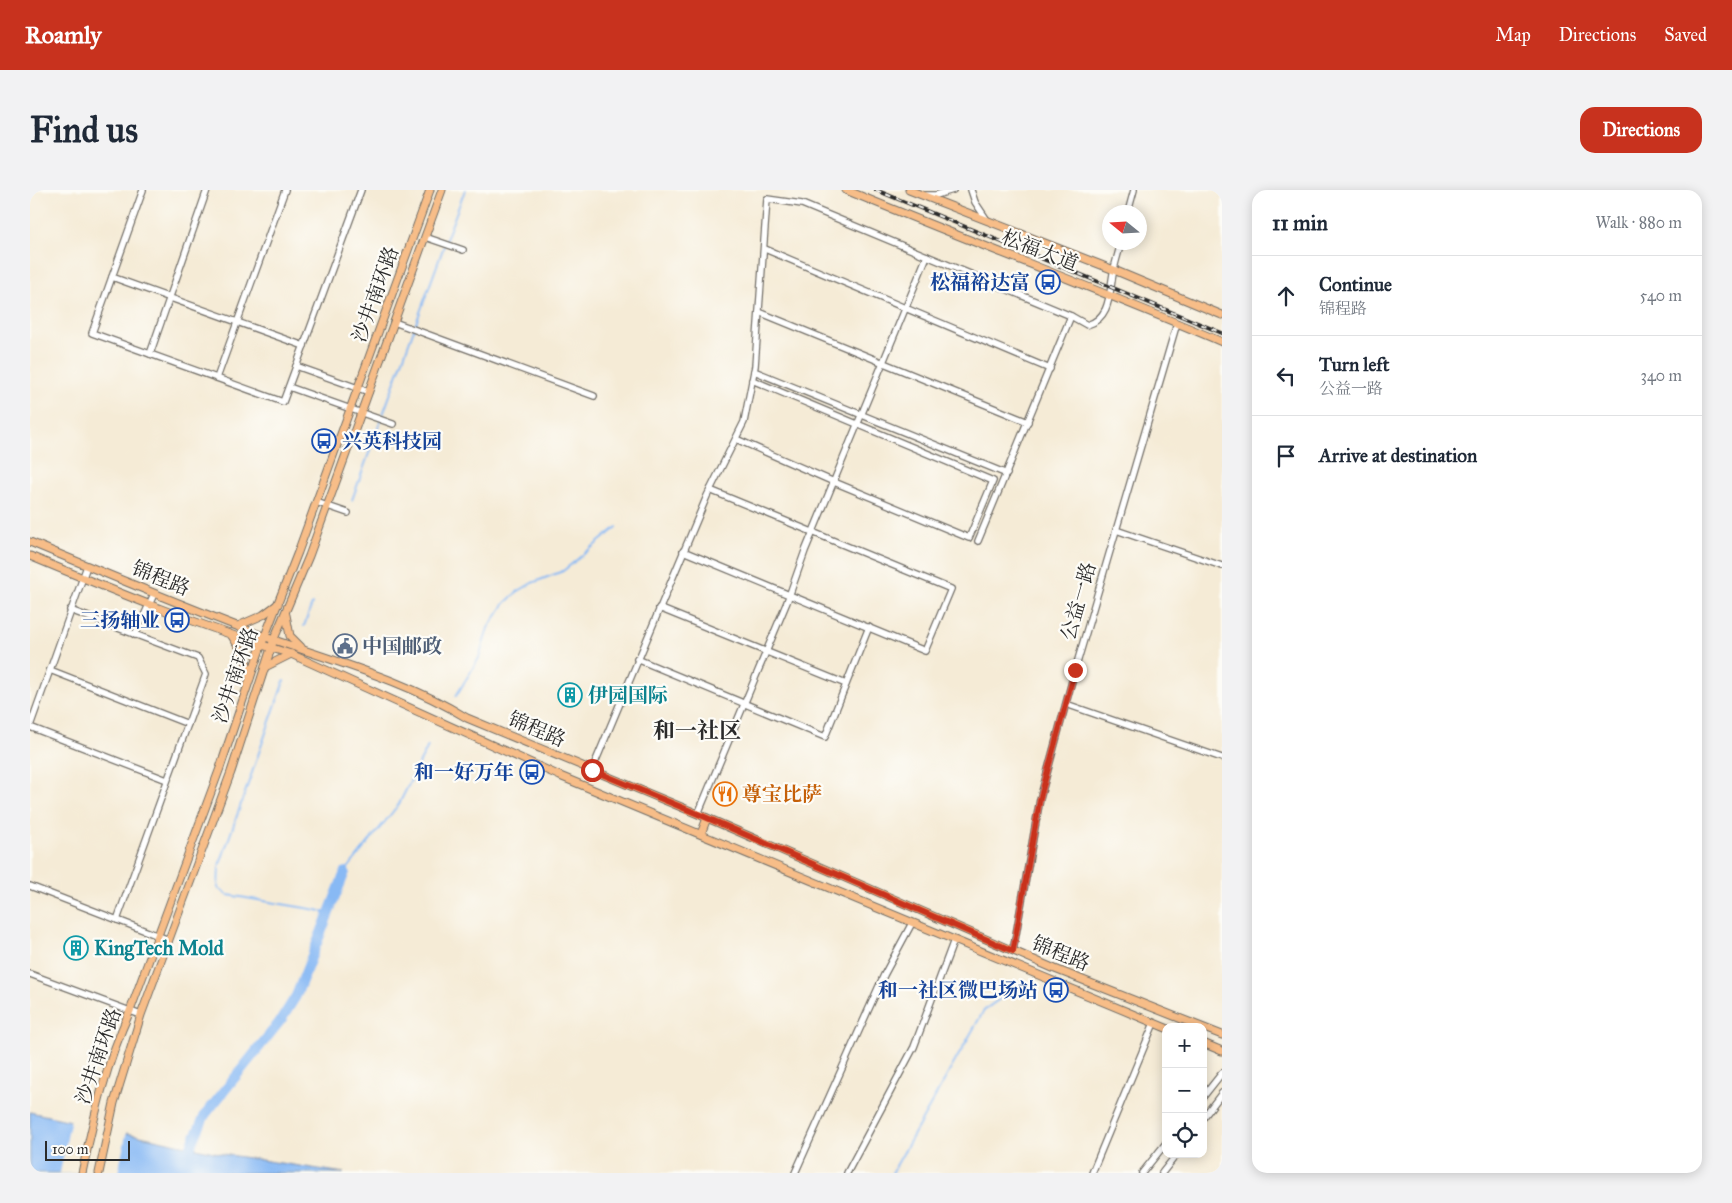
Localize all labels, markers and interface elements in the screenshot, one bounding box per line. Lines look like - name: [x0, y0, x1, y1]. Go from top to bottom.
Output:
- text: Roamly: [25, 20, 102, 50]
- text: Map: [1495, 24, 1531, 46]
- text: Directions: [1559, 24, 1636, 46]
- text: Saved: [1664, 24, 1707, 46]
- button: Directions: [1580, 107, 1702, 153]
- text: Find us: [30, 109, 138, 152]
- north arrow: [1102, 205, 1147, 250]
- text: 11 min: [1272, 210, 1328, 236]
- text: Walk · 880 m: [1595, 213, 1682, 232]
- street label: 松福大道: [998, 224, 1082, 276]
- street label: 沙井南环路: [347, 243, 403, 345]
- bus stop icon: 松福裕达富: [1035, 269, 1061, 295]
- place label: 松福裕达富: [930, 270, 1030, 294]
- text: Continue: [1319, 273, 1392, 296]
- icon: ahead: [1272, 282, 1300, 310]
- text: 540 m: [1640, 286, 1682, 305]
- text: 锦程路: [1319, 299, 1367, 318]
- text: Turn left: [1319, 353, 1389, 376]
- icon: left: [1272, 362, 1300, 390]
- text: 340 m: [1640, 366, 1682, 385]
- text: 公益一路: [1319, 379, 1383, 398]
- bus stop icon: 兴英科技园: [311, 428, 337, 454]
- place label: 兴英科技园: [342, 429, 442, 453]
- icon: arrive: [1272, 442, 1300, 470]
- text: Arrive at destination: [1319, 444, 1477, 467]
- street label: 锦程路: [129, 556, 193, 600]
- street label: 公益一路: [1055, 559, 1101, 643]
- bus stop icon: 三扬轴业: [164, 607, 190, 633]
- place label: 三扬轴业: [80, 608, 160, 632]
- street label: 沙井南环路: [207, 624, 263, 726]
- public building icon: 中国邮政: [332, 633, 358, 659]
- place label: 中国邮政: [362, 634, 442, 658]
- route end: [1064, 659, 1087, 682]
- building icon: 伊园国际: [557, 682, 583, 708]
- place label: 伊园国际: [588, 683, 668, 707]
- street label: 锦程路: [505, 706, 569, 752]
- district label: 和一社区: [653, 717, 741, 744]
- bus stop icon: 和一好万年: [519, 759, 545, 785]
- route start: [581, 759, 604, 782]
- place label: 和一好万年: [414, 760, 514, 784]
- restaurant icon: 尊宝比萨: [712, 781, 738, 807]
- place label: 尊宝比萨: [742, 782, 822, 806]
- street label: 锦程路: [1029, 931, 1093, 975]
- building icon: KingTech Mold: [63, 935, 89, 961]
- place label: KingTech Mold: [94, 936, 225, 961]
- bus stop icon: 和一社区微巴场站: [1043, 977, 1069, 1003]
- place label: 和一社区微巴场站: [878, 978, 1038, 1002]
- street label: 沙井南环路: [70, 1005, 126, 1107]
- map controls: [1162, 1023, 1207, 1158]
- button: +: [1162, 1023, 1207, 1068]
- button: −: [1162, 1068, 1207, 1113]
- button: locate: [1162, 1113, 1207, 1158]
- scale bar: [45, 1138, 130, 1161]
- text: 100 m: [52, 1141, 89, 1158]

